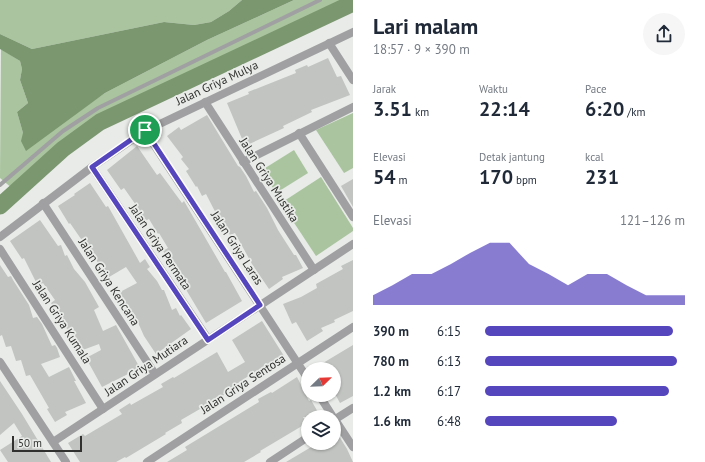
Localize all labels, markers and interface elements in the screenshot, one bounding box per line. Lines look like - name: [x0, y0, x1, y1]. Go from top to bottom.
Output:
- text: Lari malam: [373, 12, 478, 40]
- button: share: [643, 13, 685, 55]
- text: 18:57 · 9 × 390 m: [373, 41, 470, 58]
- street label: Jalan Griya Mulya: [172, 57, 260, 109]
- text: Jarak: [373, 82, 396, 96]
- text: Waktu: [479, 82, 508, 96]
- text: Pace: [585, 82, 607, 96]
- text: 3.51: [373, 96, 412, 122]
- text: 22:14: [479, 96, 530, 122]
- text: 6:20: [585, 96, 624, 122]
- text: km: [412, 105, 429, 119]
- text: /km: [624, 105, 645, 119]
- pin: [128, 113, 162, 147]
- icon: arrive: [134, 119, 156, 141]
- street label: Jalan Griya Mustika: [236, 134, 302, 225]
- text: Elevasi: [373, 150, 406, 164]
- text: Detak jantung: [479, 150, 545, 164]
- text: kcal: [585, 150, 604, 164]
- text: 54: [373, 164, 396, 190]
- text: 170: [479, 164, 513, 190]
- text: 231: [585, 164, 619, 190]
- text: m: [396, 173, 408, 187]
- text: bpm: [513, 173, 537, 187]
- street label: Jalan Griya Permata: [126, 200, 195, 292]
- street label: Jalan Griya Laras: [207, 207, 267, 287]
- text: Elevasi: [373, 212, 412, 229]
- text: 121–126 m: [620, 212, 685, 229]
- street label: Jalan Griya Kencana: [75, 234, 143, 328]
- street label: Jalan Griya Kumala: [29, 276, 95, 366]
- text: 390 m: [373, 323, 409, 340]
- text: 6:15: [437, 323, 461, 340]
- street label: Jalan Griya Mutiara: [100, 332, 190, 400]
- street label: Jalan Griya Sentosa: [197, 350, 288, 417]
- text: 780 m: [373, 353, 409, 370]
- text: 6:13: [437, 353, 461, 370]
- north arrow: [301, 362, 341, 402]
- map controls: [301, 362, 341, 450]
- text: 1.2 km: [373, 383, 411, 400]
- text: 6:17: [437, 383, 461, 400]
- button: layers: [301, 410, 341, 450]
- text: 1.6 km: [373, 413, 411, 430]
- text: 6:48: [437, 413, 461, 430]
- scale bar: [12, 434, 82, 453]
- text: 50 m: [18, 436, 42, 450]

